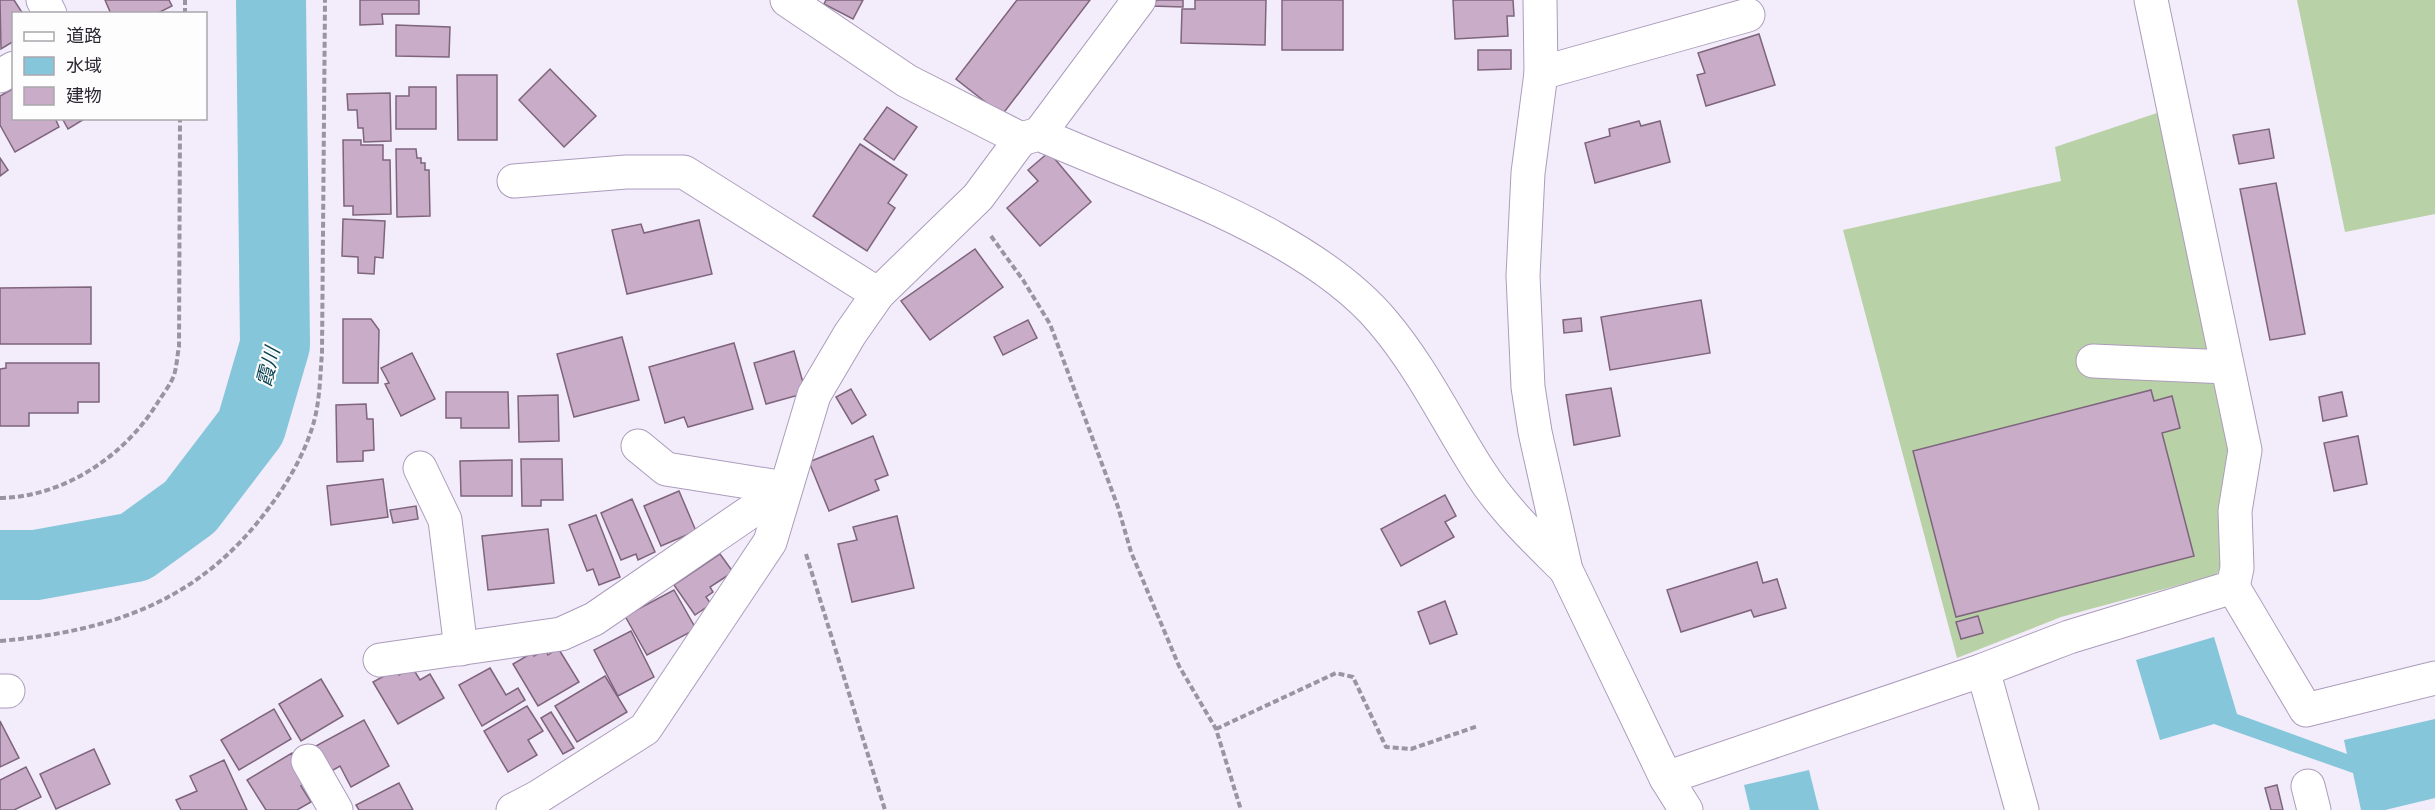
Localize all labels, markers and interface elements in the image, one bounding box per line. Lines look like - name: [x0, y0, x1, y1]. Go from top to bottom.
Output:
- legend: [12, 12, 207, 120]
- text: 道路: [66, 23, 102, 47]
- text: 水域: [66, 53, 102, 77]
- text: 建物: [66, 83, 102, 107]
- water label: 霞川: [250, 342, 286, 390]

